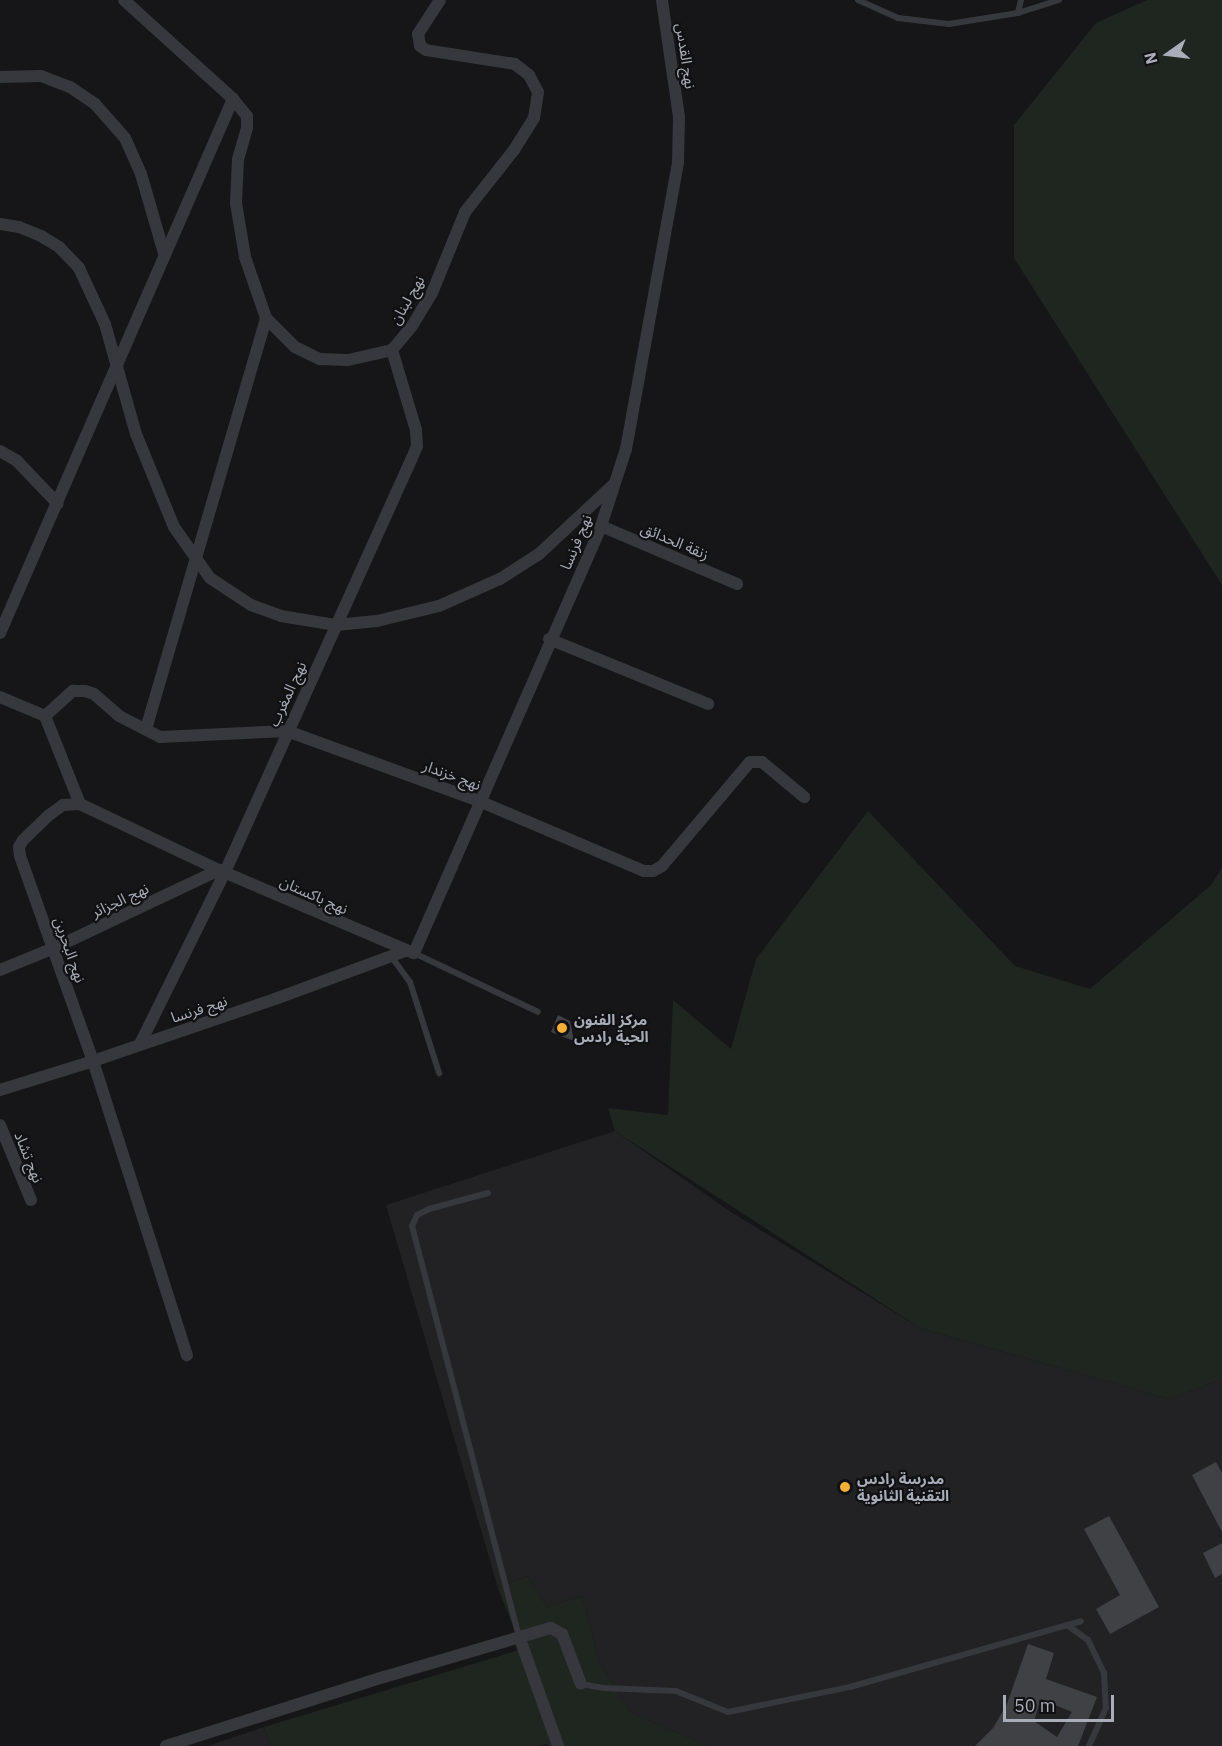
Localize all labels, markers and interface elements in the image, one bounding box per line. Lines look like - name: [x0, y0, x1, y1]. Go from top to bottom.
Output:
- street label: نهج القدس: [673, 22, 699, 90]
- north arrow: [1138, 24, 1198, 84]
- text: N: [1139, 50, 1162, 66]
- street label: نهج لبنان: [386, 272, 428, 328]
- street label: نهج فرنسا: [556, 512, 596, 572]
- street label: زنقة الحدائق: [638, 519, 712, 563]
- street label: نهج المغرب: [264, 659, 310, 729]
- street label: نهج خزندار: [421, 756, 483, 794]
- street label: نهج باكستان: [277, 872, 351, 918]
- street label: نهج الجزائر: [89, 879, 151, 921]
- street label: نهج البحرين: [50, 915, 90, 985]
- street label: نهج فرنسا: [169, 991, 229, 1027]
- place label: مركز الفنون الحية رادس: [574, 1010, 649, 1045]
- marker: مركز الفنون الحية رادس: [555, 1021, 569, 1035]
- street label: نهج تشاد: [11, 1129, 47, 1185]
- place label: مدرسة رادس التقنية الثانوية: [857, 1469, 949, 1504]
- marker: مدرسة رادس التقنية الثانوية: [838, 1480, 852, 1494]
- scale bar: [1006, 1683, 1117, 1721]
- text: 50 m: [1014, 1694, 1056, 1717]

